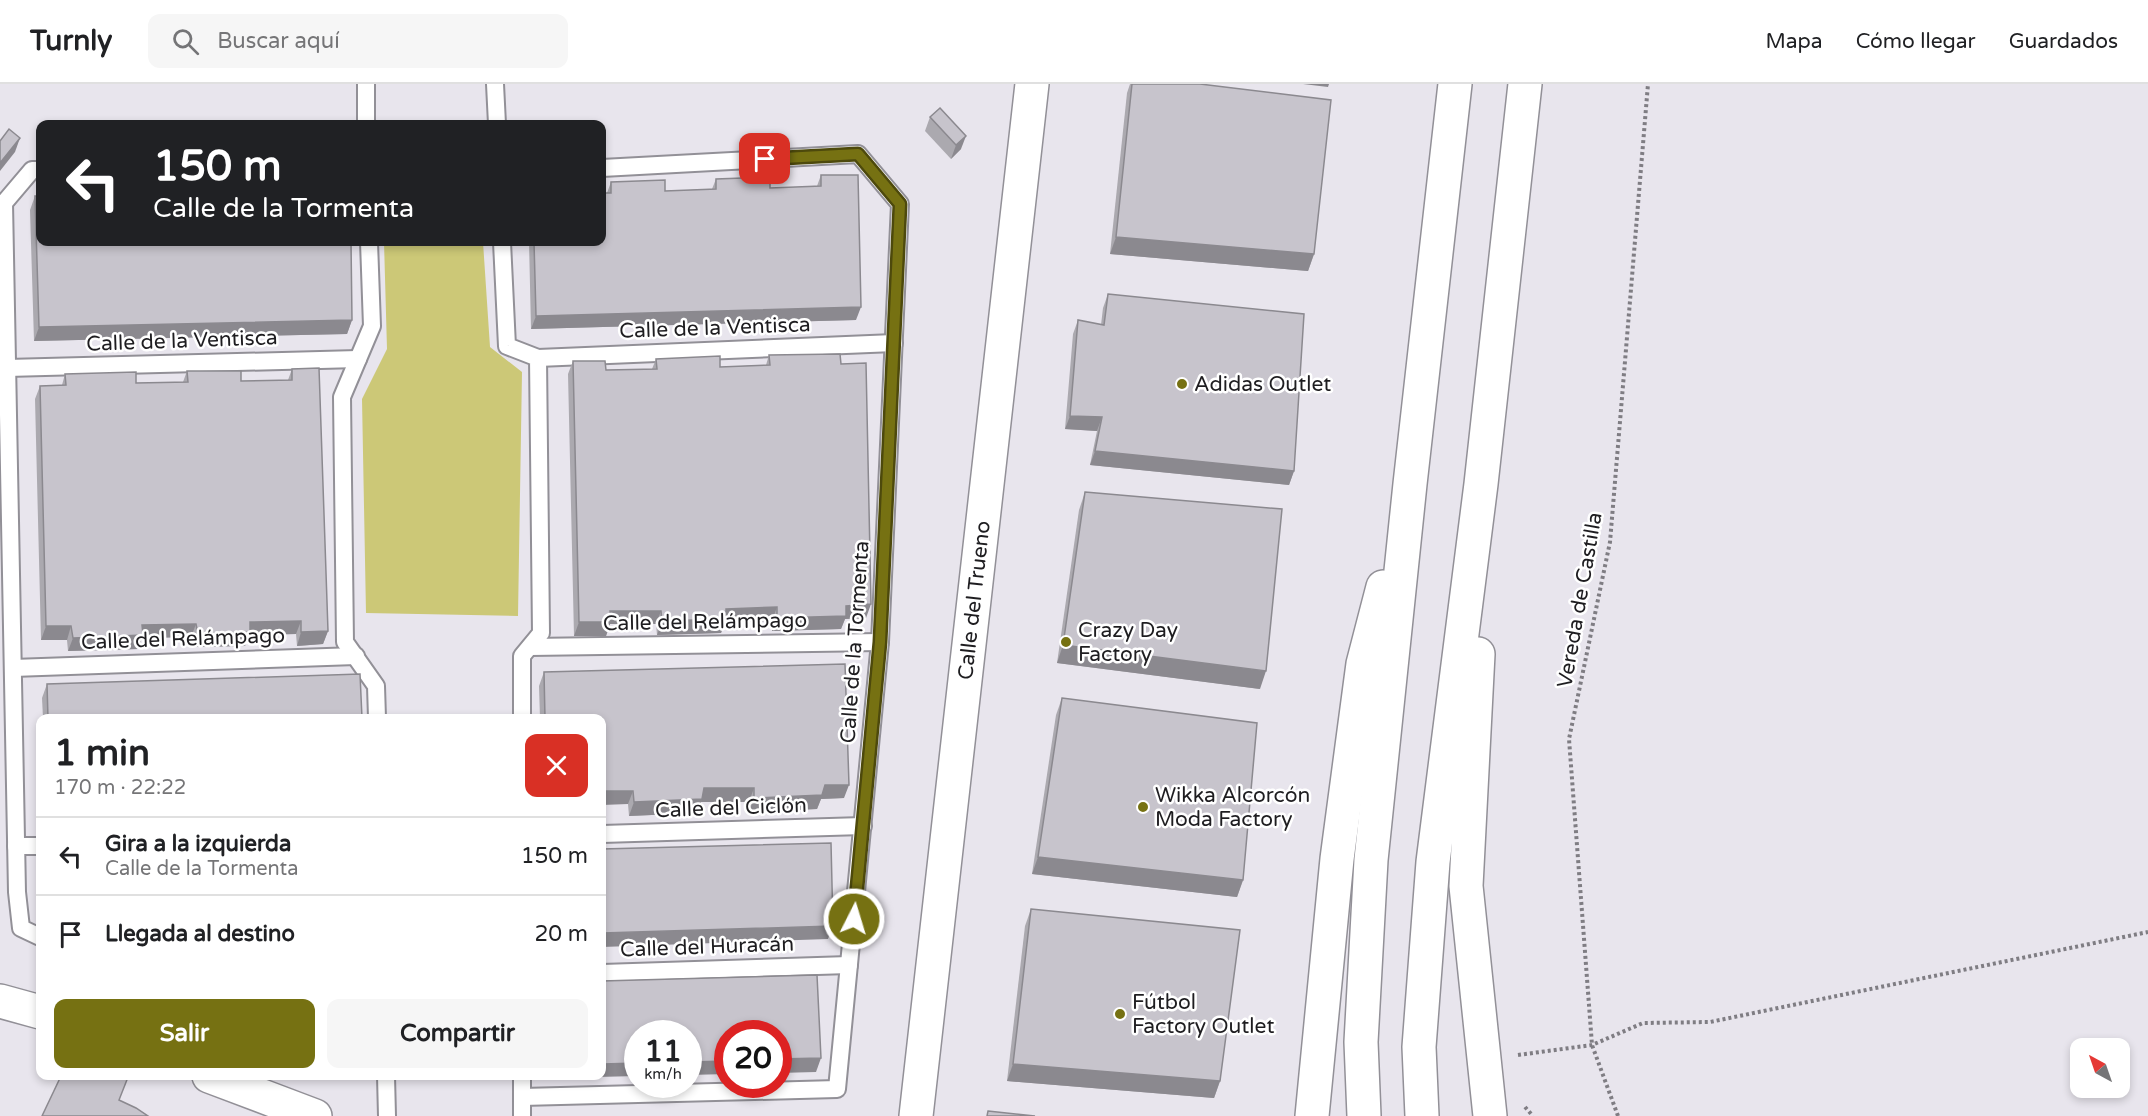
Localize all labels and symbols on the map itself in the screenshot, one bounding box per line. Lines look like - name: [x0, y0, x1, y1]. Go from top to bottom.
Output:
- pin: [739, 133, 790, 184]
- street label: Calle de la Ventisca: [619, 312, 811, 344]
- street label: Calle de la Ventisca: [86, 325, 278, 357]
- place label: Adidas Outlet: [1194, 372, 1331, 397]
- marker: Adidas Outlet: [1175, 377, 1189, 391]
- street label: Vereda de Castilla: [1552, 510, 1608, 690]
- street label: Calle del Trueno: [953, 519, 995, 681]
- street label: Calle de la Tormenta: [835, 540, 875, 744]
- street label: Calle del Relámpago: [603, 608, 807, 636]
- place label: Crazy Day Factory: [1078, 618, 1178, 667]
- street label: Calle del Relámpago: [81, 623, 285, 655]
- marker: Crazy Day Factory: [1059, 635, 1073, 649]
- place label: Wikka Alcorcón Moda Factory: [1155, 783, 1310, 832]
- street label: Calle del Ciclón: [655, 793, 807, 823]
- marker: Wikka Alcorcón Moda Factory: [1136, 800, 1150, 814]
- position arrow: [822, 887, 886, 951]
- street label: Calle del Huracán: [620, 931, 794, 963]
- place label: Fútbol Factory Outlet: [1132, 990, 1274, 1039]
- marker: Fútbol Factory Outlet: [1113, 1007, 1127, 1021]
- speed limit sign: 20: [714, 1020, 792, 1098]
- north arrow: [2070, 1038, 2130, 1098]

